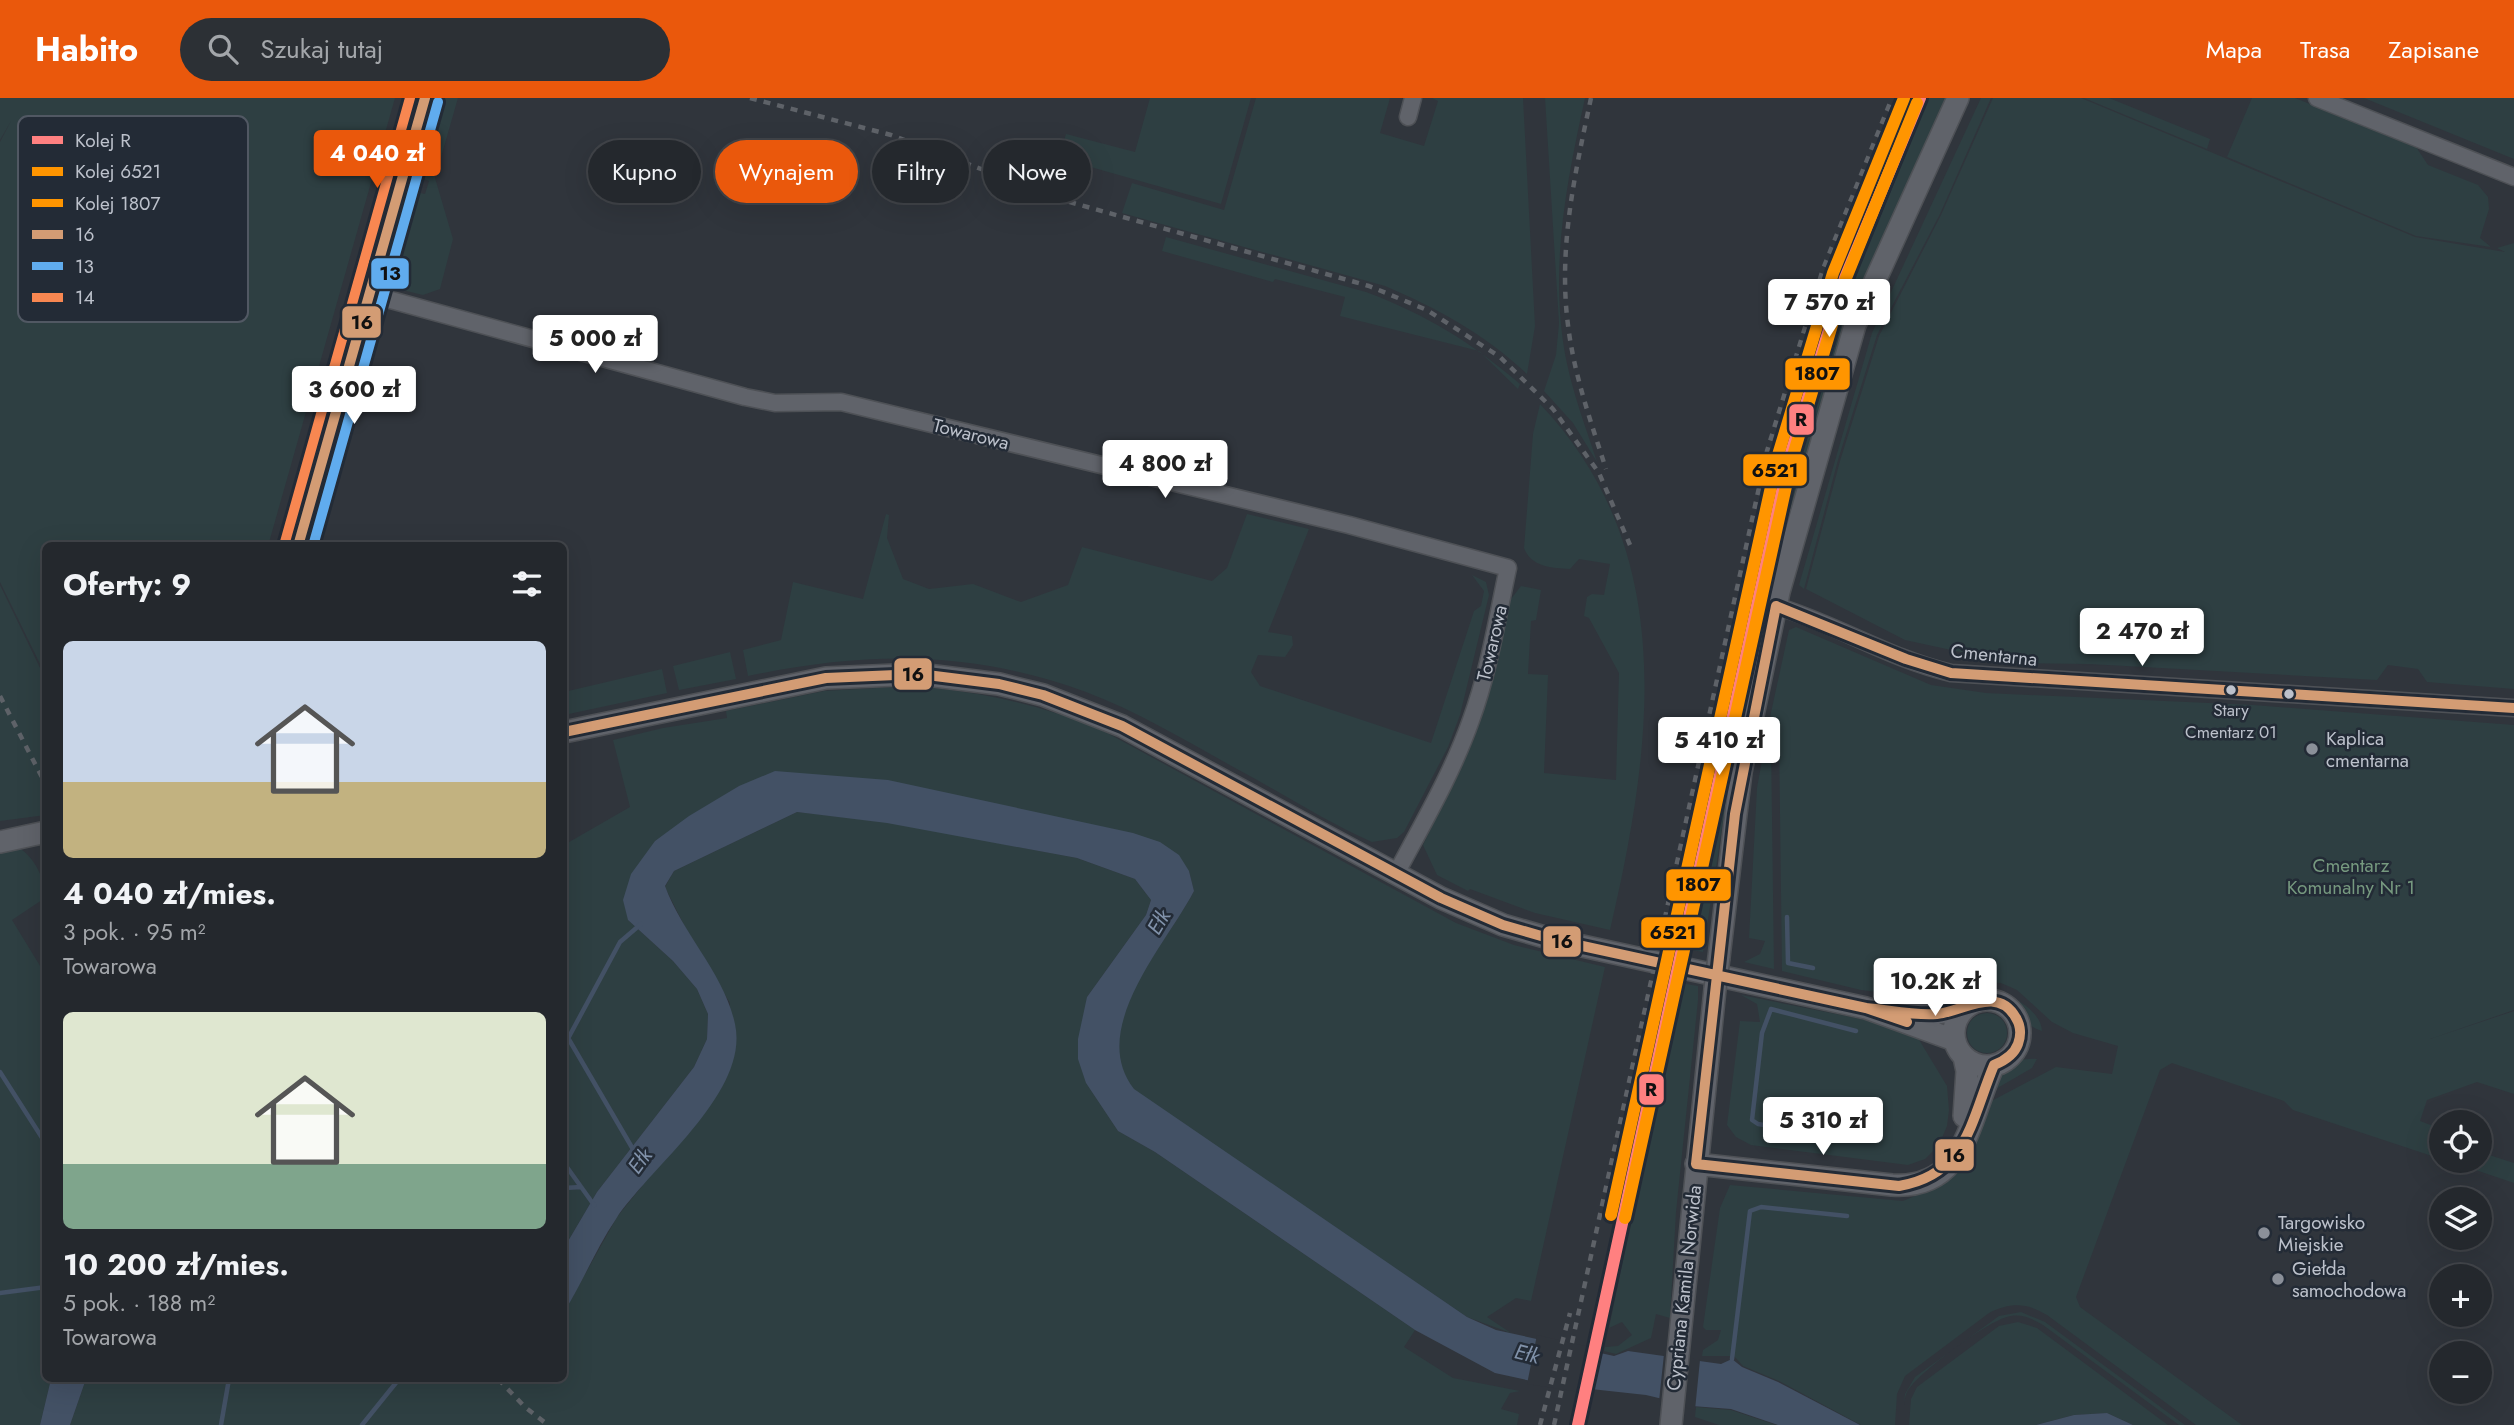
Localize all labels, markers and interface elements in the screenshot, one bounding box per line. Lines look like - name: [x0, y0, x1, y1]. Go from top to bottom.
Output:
- search box: [180, 18, 670, 81]
- text: Habito: [35, 26, 138, 73]
- icon: search: [204, 30, 242, 68]
- text: Szukaj tutaj: [260, 30, 383, 68]
- text: Mapa: [2206, 32, 2262, 67]
- text: Trasa: [2300, 32, 2350, 67]
- text: Zapisane: [2388, 32, 2479, 67]
- legend: [18, 116, 248, 322]
- text: Kolej R: [75, 127, 131, 154]
- pin: 4 040 zł: [305, 130, 449, 190]
- text: 4 040 zł: [330, 136, 424, 170]
- chip: Kupno: [588, 140, 701, 203]
- chip: Wynajem: [715, 140, 858, 203]
- chip: Filtry: [872, 140, 969, 203]
- chip: Nowe: [983, 140, 1091, 203]
- text: Kolej 6521: [75, 158, 161, 185]
- text: Kolej 1807: [75, 190, 160, 217]
- text: 16: [75, 221, 95, 248]
- text: 13: [75, 253, 94, 280]
- line badge: 13: [370, 257, 410, 290]
- text: 13: [379, 260, 401, 287]
- pin: 7 570 zł: [1757, 280, 1901, 339]
- text: 14: [75, 284, 95, 311]
- text: 7 570 zł: [1784, 285, 1874, 319]
- line badge: 16: [341, 305, 382, 339]
- text: 16: [351, 309, 373, 336]
- pin: 5 000 zł: [523, 316, 667, 375]
- text: 5 000 zł: [549, 321, 641, 355]
- line badge: 1807: [1784, 357, 1851, 391]
- text: 1807: [1794, 360, 1840, 387]
- pin: 3 600 zł: [282, 366, 426, 426]
- text: 3 600 zł: [308, 372, 400, 406]
- line badge: R: [1788, 403, 1815, 436]
- text: R: [1795, 406, 1808, 433]
- street label: Towarowa: [930, 412, 1012, 456]
- pin: 4 800 zł: [1093, 440, 1237, 500]
- text: 4 800 zł: [1119, 446, 1211, 480]
- line badge: 6521: [1742, 453, 1808, 487]
- text: 6521: [1751, 457, 1799, 484]
- text: Oferty: 9: [63, 563, 191, 606]
- icon: filters: [508, 565, 546, 603]
- street label: Towarowa: [1470, 602, 1514, 684]
- pin: 2 470 zł: [2070, 608, 2214, 668]
- text: 2 470 zł: [2096, 614, 2188, 648]
- street label: Cmentarna: [1949, 637, 2039, 673]
- line badge: 16: [893, 657, 933, 691]
- text: 16: [902, 661, 924, 688]
- marker: Stary Cmentarz 01: [2224, 683, 2238, 697]
- icon: home: [242, 686, 368, 812]
- unlabelled marker: [2282, 687, 2296, 701]
- place label: Stary Cmentarz 01: [2185, 698, 2277, 744]
- pin: 5 410 zł: [1647, 718, 1791, 777]
- text: 5 410 zł: [1674, 723, 1764, 757]
- place label: Kaplica cmentarna: [2326, 725, 2409, 774]
- marker: Kaplica cmentarna: [2304, 741, 2320, 757]
- park label: Cmentarz Komunalny Nr 1: [2287, 852, 2415, 901]
- line badge: 1807: [1665, 868, 1732, 902]
- text: 1807: [1675, 871, 1721, 898]
- text: 4 040 zł/mies.: [63, 872, 276, 915]
- water label: Ełk: [1140, 903, 1179, 940]
- text: 3 pok. · 95 m²: [63, 915, 206, 949]
- line badge: 6521: [1640, 916, 1706, 949]
- text: 6521: [1649, 919, 1697, 946]
- line badge: 16: [1542, 925, 1582, 958]
- text: 16: [1551, 928, 1573, 955]
- text: Towarowa: [63, 949, 157, 983]
- pin: 10.2K zł: [1863, 958, 2007, 1018]
- text: 10.2K zł: [1890, 964, 1980, 998]
- icon: home: [242, 1057, 368, 1183]
- line badge: R: [1638, 1073, 1665, 1106]
- text: R: [1645, 1076, 1658, 1103]
- pin: 5 310 zł: [1751, 1098, 1895, 1157]
- text: 5 310 zł: [1779, 1103, 1867, 1137]
- map controls: [2429, 1110, 2492, 1404]
- button: locate: [2429, 1110, 2492, 1173]
- line badge: 16: [1934, 1138, 1975, 1172]
- water label: Ełk: [621, 1141, 660, 1180]
- text: 16: [1943, 1142, 1965, 1169]
- street label: Cypriana Kamila Norwida: [1660, 1184, 1708, 1392]
- button: layers: [2429, 1187, 2492, 1250]
- place label: Targowisko Miejskie: [2278, 1209, 2365, 1258]
- marker: Targowisko Miejskie: [2256, 1225, 2272, 1241]
- text: 10 200 zł/mies.: [63, 1243, 289, 1286]
- place label: Giełda samochodowa: [2292, 1255, 2406, 1304]
- button: +: [2429, 1264, 2492, 1327]
- marker: Giełda samochodowa: [2270, 1271, 2286, 1287]
- text: 5 pok. · 188 m²: [63, 1286, 215, 1320]
- text: Towarowa: [63, 1320, 157, 1354]
- water label: Ełk: [1511, 1336, 1544, 1372]
- button: −: [2429, 1341, 2492, 1404]

